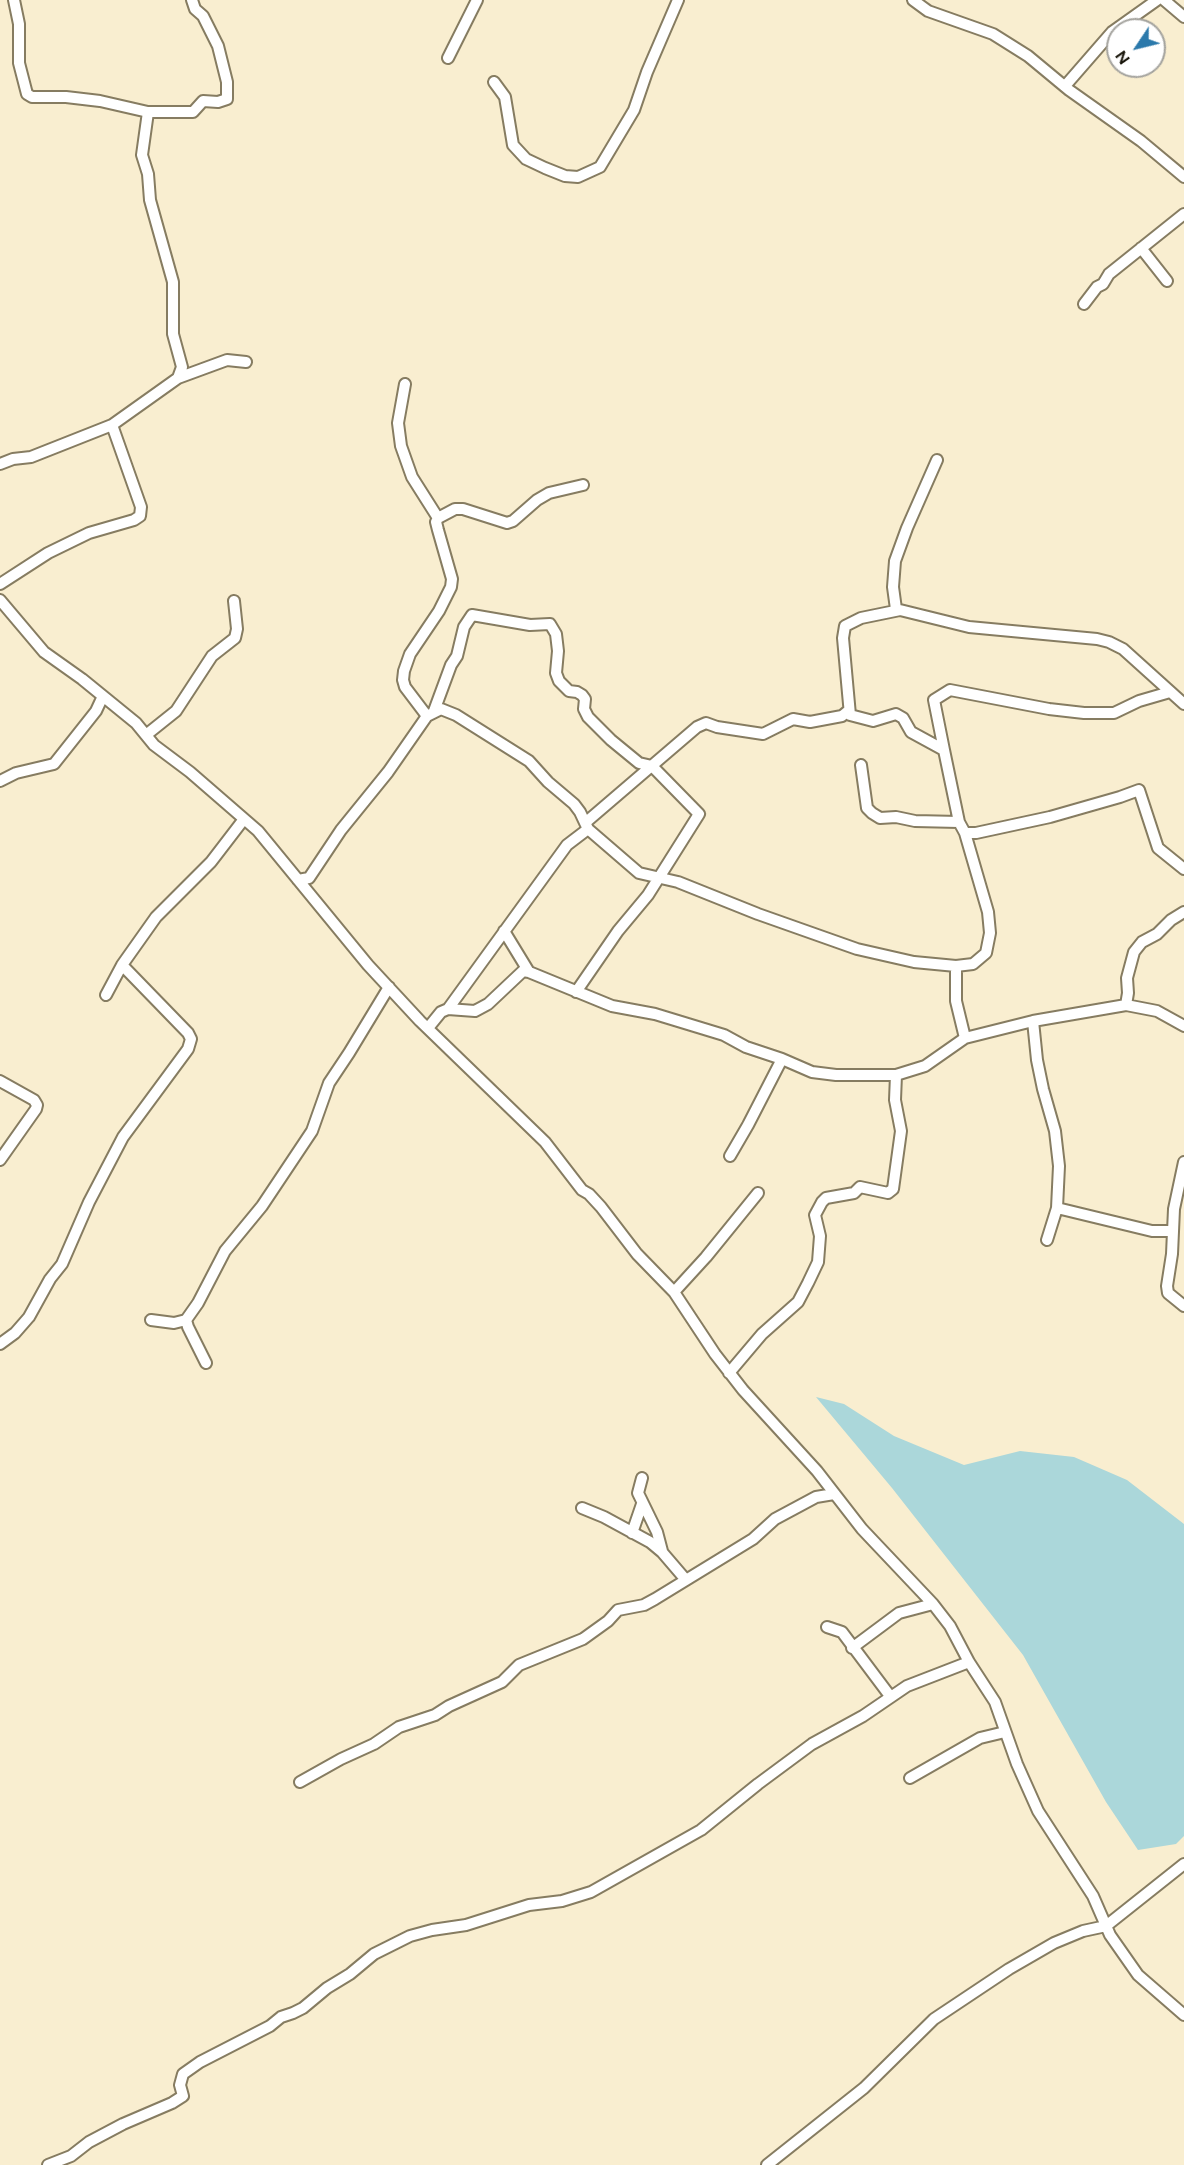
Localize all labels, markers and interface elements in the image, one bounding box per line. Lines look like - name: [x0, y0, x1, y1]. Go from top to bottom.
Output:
- north arrow: [1106, 18, 1166, 78]
- text: N: [1111, 47, 1134, 68]

